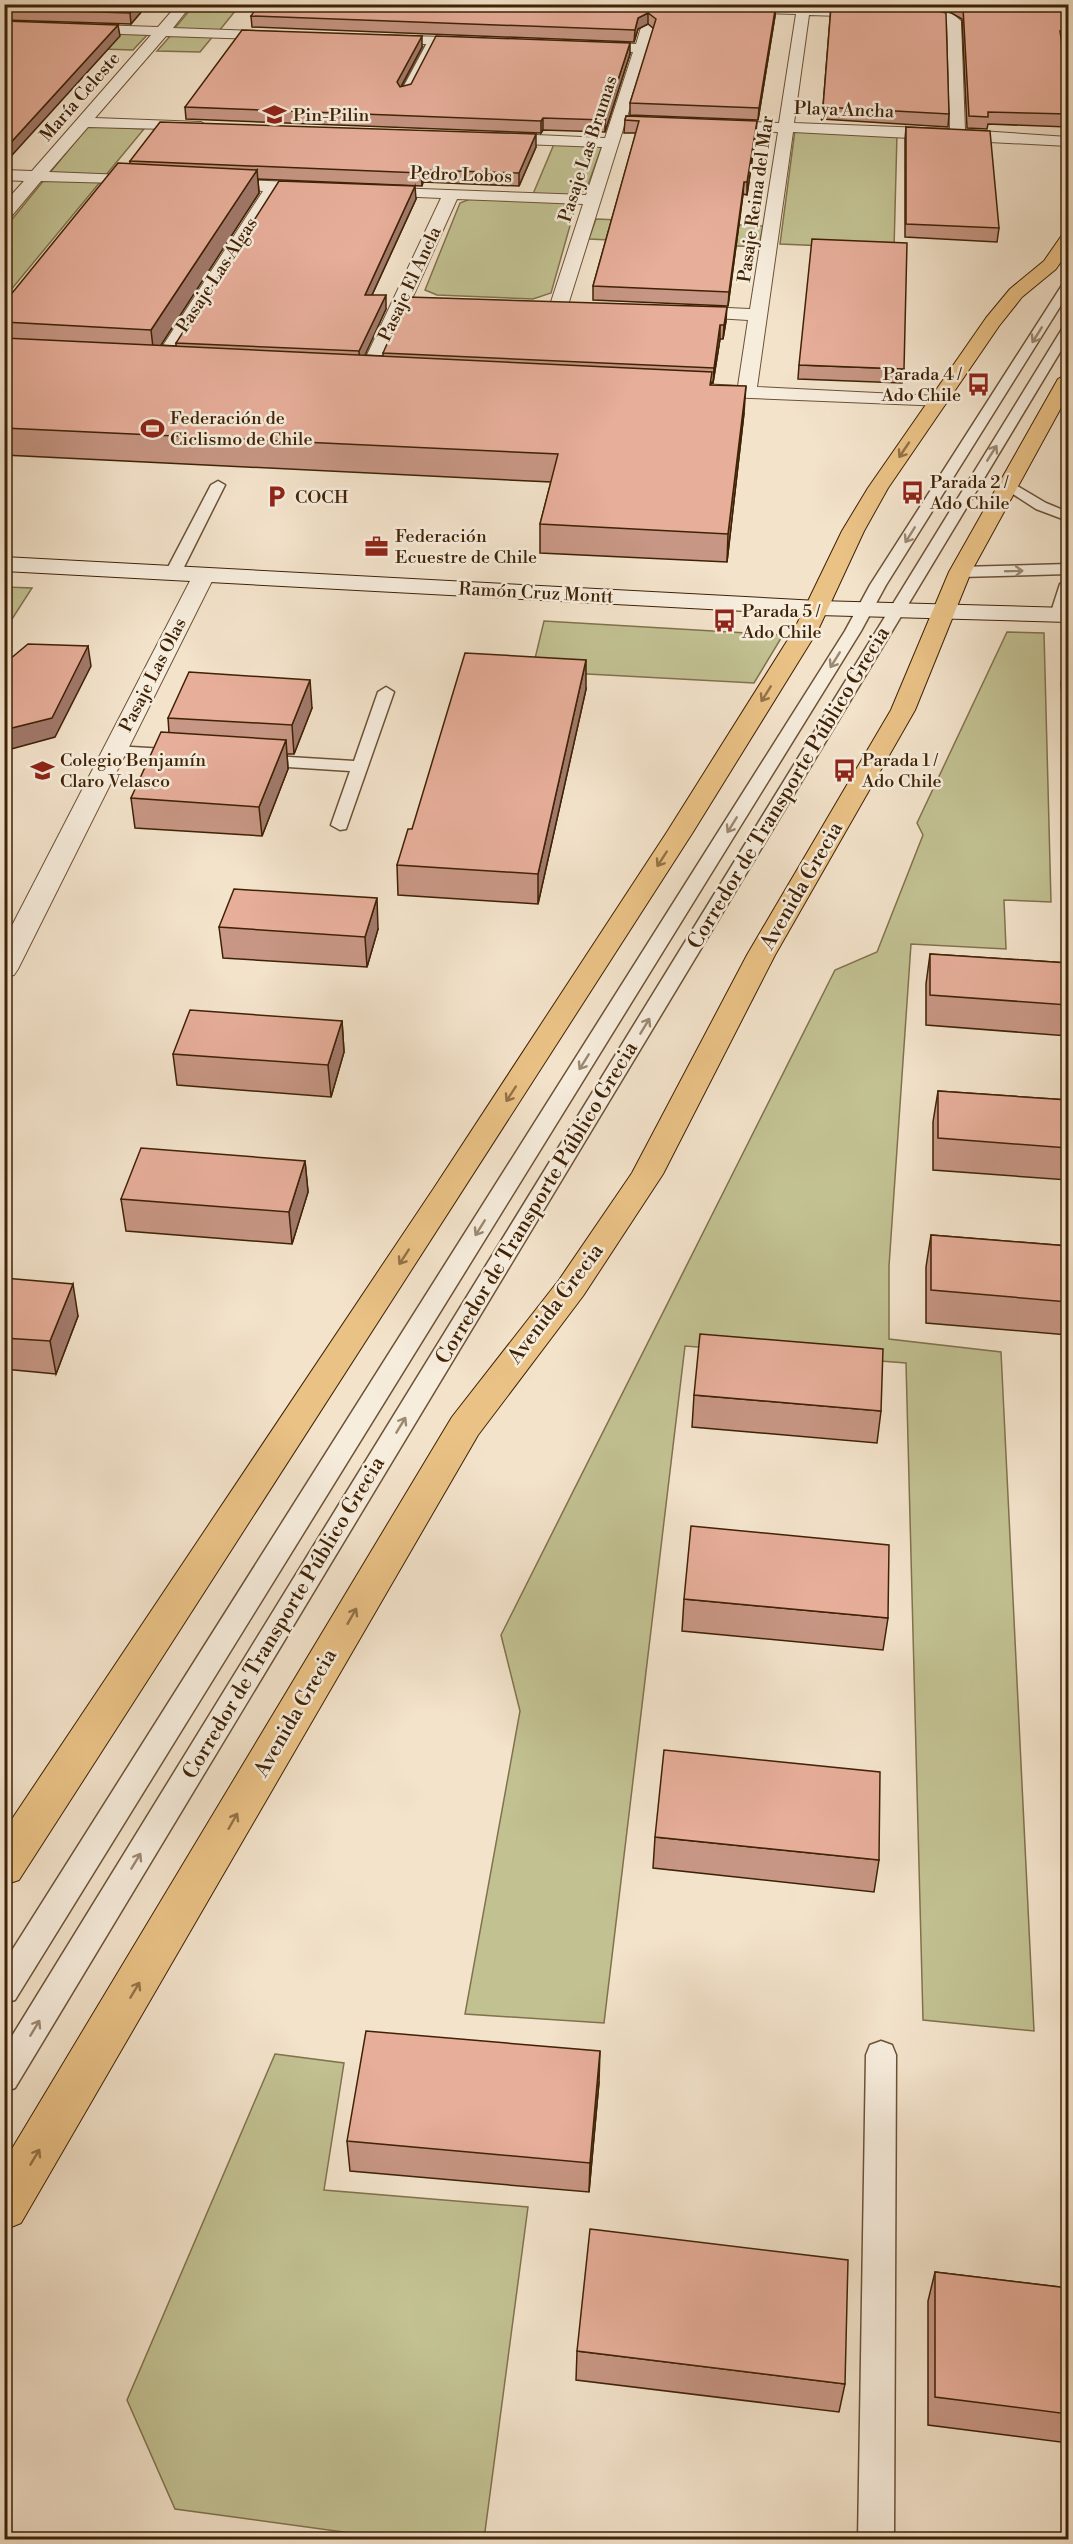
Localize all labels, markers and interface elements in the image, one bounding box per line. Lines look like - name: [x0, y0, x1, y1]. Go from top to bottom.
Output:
- street label: María Celeste: [35, 48, 125, 146]
- street label: Pasaje Las Brumas: [553, 73, 623, 225]
- street label: Playa Ancha: [794, 97, 895, 123]
- school or university icon: Pin-Pilin: [262, 102, 288, 128]
- place label: Pin-Pilin: [293, 104, 370, 127]
- street label: Pasaje Reina del Mar: [733, 114, 779, 284]
- street label: Pedro Lobos: [410, 162, 513, 188]
- street label: Pasaje Las Algas: [171, 213, 263, 337]
- street label: Pasaje El Ancla: [373, 222, 447, 345]
- one-way arrow: [1031, 326, 1044, 343]
- place label: Parada 4 / Ado Chile: [880, 363, 963, 407]
- bus stop icon: Parada 4 / Ado Chile: [966, 371, 992, 397]
- place label: Federación de Ciclismo de Chile: [170, 407, 312, 451]
- sports icon: Federación de Ciclismo de Chile: [139, 415, 165, 441]
- one-way arrow: [898, 442, 910, 458]
- one-way arrow: [986, 445, 998, 462]
- place label: Parada 2 / Ado Chile: [929, 471, 1010, 515]
- bus stop icon: Parada 2 / Ado Chile: [899, 479, 925, 505]
- parking icon: COCH: [264, 484, 290, 510]
- place label: COCH: [295, 486, 349, 509]
- place label: Federación Ecuestre de Chile: [395, 525, 537, 569]
- one-way arrow: [904, 526, 916, 543]
- office icon: Federación Ecuestre de Chile: [364, 533, 390, 559]
- one-way arrow: [1003, 565, 1023, 576]
- street label: Ramón Cruz Montt: [458, 577, 615, 609]
- place label: Parada 5 / Ado Chile: [741, 600, 822, 644]
- bus stop icon: Parada 5 / Ado Chile: [711, 608, 737, 634]
- street label: Pasaje Las Olas: [114, 614, 192, 736]
- street label: Corredor de Transporte Público Grecia: [682, 622, 896, 954]
- one-way arrow: [828, 651, 840, 668]
- one-way arrow: [760, 685, 772, 702]
- place label: Colegio Benjamín Claro Velasco: [60, 749, 206, 793]
- place label: Parada 1 / Ado Chile: [861, 749, 942, 793]
- school or university icon: Colegio Benjamín Claro Velasco: [29, 757, 55, 783]
- bus stop icon: Parada 1 / Ado Chile: [831, 757, 857, 783]
- one-way arrow: [725, 817, 738, 834]
- street label: Avenida Grecia: [754, 817, 849, 956]
- one-way arrow: [656, 850, 668, 867]
- one-way arrow: [639, 1018, 651, 1035]
- street label: Corredor de Transporte Público Grecia: [430, 1037, 644, 1369]
- one-way arrow: [577, 1053, 589, 1070]
- one-way arrow: [504, 1085, 517, 1102]
- one-way arrow: [474, 1219, 487, 1236]
- street label: Avenida Grecia: [502, 1239, 610, 1370]
- one-way arrow: [398, 1248, 410, 1265]
- one-way arrow: [396, 1417, 408, 1434]
- street label: Corredor de Transporte Público Grecia: [177, 1452, 391, 1784]
- one-way arrow: [346, 1608, 358, 1625]
- street label: Avenida Grecia: [248, 1644, 343, 1783]
- one-way arrow: [227, 1813, 239, 1830]
- one-way arrow: [131, 1853, 143, 1870]
- one-way arrow: [129, 1982, 141, 1999]
- one-way arrow: [29, 2020, 41, 2037]
- one-way arrow: [29, 2149, 41, 2166]

